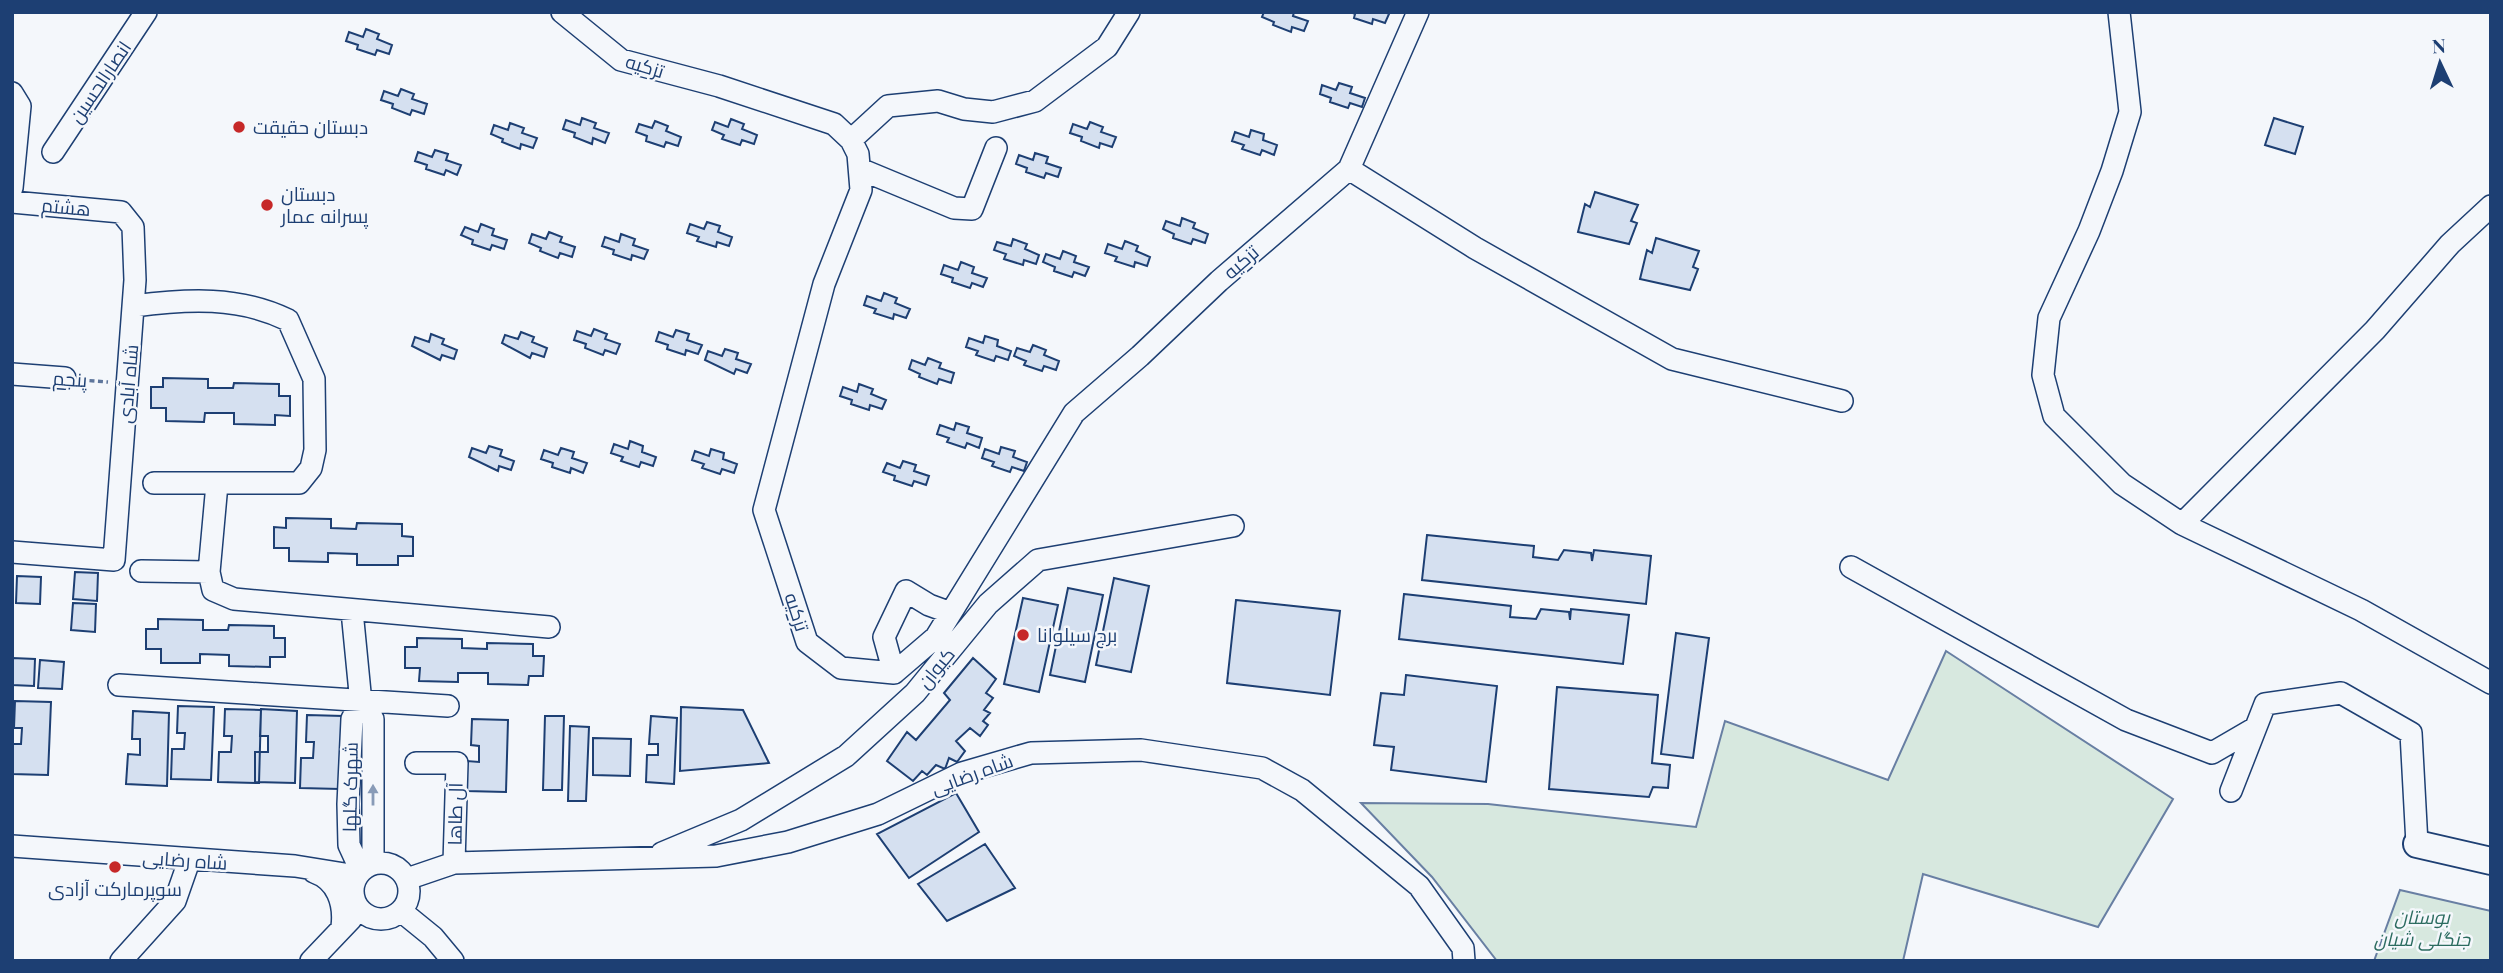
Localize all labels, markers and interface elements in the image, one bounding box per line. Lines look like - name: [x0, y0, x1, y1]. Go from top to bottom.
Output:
- north arrow: [2405, 28, 2475, 98]
- text: N: [2431, 32, 2447, 58]
- street label: انصارالحسین: [62, 35, 136, 128]
- street label: تزکیه: [623, 47, 668, 83]
- place label: دبستان حقیقت: [253, 113, 368, 139]
- marker: دبستان حقیقت: [231, 119, 247, 135]
- place label: دبستان پسرانه عمار: [280, 180, 368, 229]
- street label: هشتم: [40, 191, 92, 223]
- marker: دبستان پسرانه عمار: [259, 197, 275, 213]
- street label: تزکیه: [1217, 239, 1264, 284]
- street label: شاه آبادی: [111, 343, 143, 424]
- street label: پنجم: [52, 364, 88, 394]
- street label: تزکیه: [780, 589, 816, 634]
- place label: برج سیلوانا: [1037, 621, 1117, 649]
- marker: برج سیلوانا: [1015, 627, 1031, 643]
- street label: کیوان: [911, 641, 960, 694]
- street label: شهرک گلها: [335, 742, 363, 832]
- street label: شاه رضایی: [927, 746, 1016, 800]
- street label: آل طاها: [440, 782, 468, 846]
- one-way arrow: [367, 784, 379, 806]
- street label: شاه رضایی: [142, 843, 228, 875]
- marker: سوپرمارکت آزادی: [107, 859, 123, 875]
- place label: سوپرمارکت آزادی: [48, 875, 182, 902]
- park label: بوستان جنگلی شیان: [2374, 903, 2472, 951]

